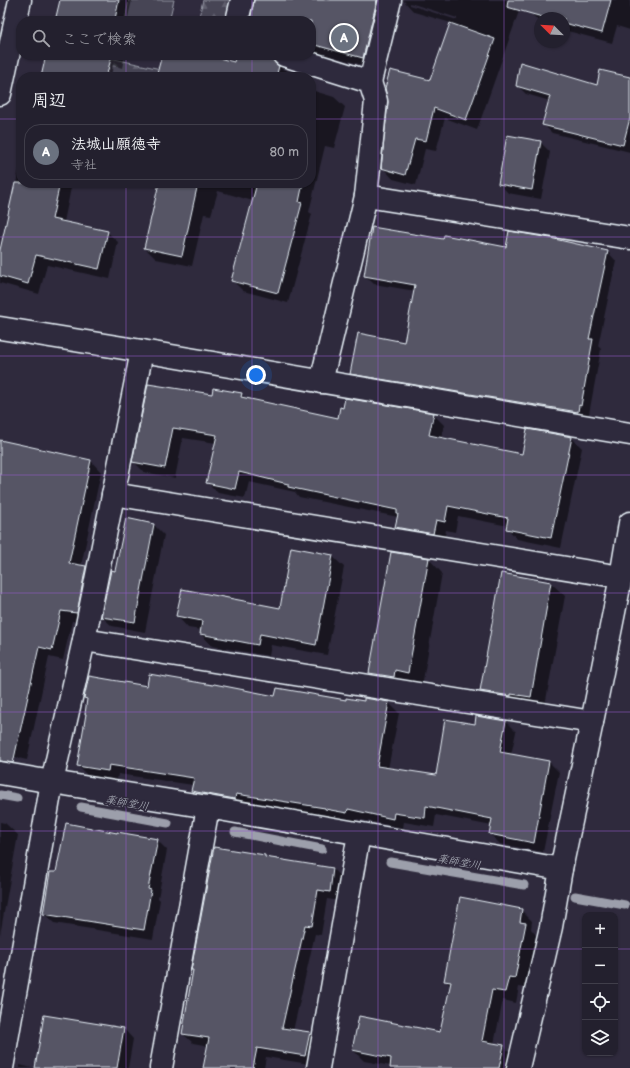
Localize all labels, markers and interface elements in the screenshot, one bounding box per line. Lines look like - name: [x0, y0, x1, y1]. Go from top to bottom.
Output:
- north arrow: [534, 12, 570, 48]
- search box: [16, 16, 316, 60]
- pin: A: [331, 23, 357, 53]
- icon: search: [30, 27, 52, 49]
- text: ここで検索: [62, 30, 137, 49]
- text: 周辺: [32, 91, 66, 111]
- text: 法城山願徳寺: [71, 135, 161, 154]
- text: A: [42, 144, 50, 160]
- text: 80 m: [270, 144, 299, 160]
- text: 寺社: [71, 157, 97, 173]
- your location: [246, 365, 266, 385]
- water label: 薬師堂川: [104, 793, 150, 813]
- water label: 薬師堂川: [436, 852, 482, 872]
- map controls: [582, 912, 618, 1056]
- button: +: [582, 912, 618, 948]
- button: −: [582, 948, 618, 984]
- button: locate: [582, 984, 618, 1020]
- button: layers: [582, 1020, 618, 1056]

